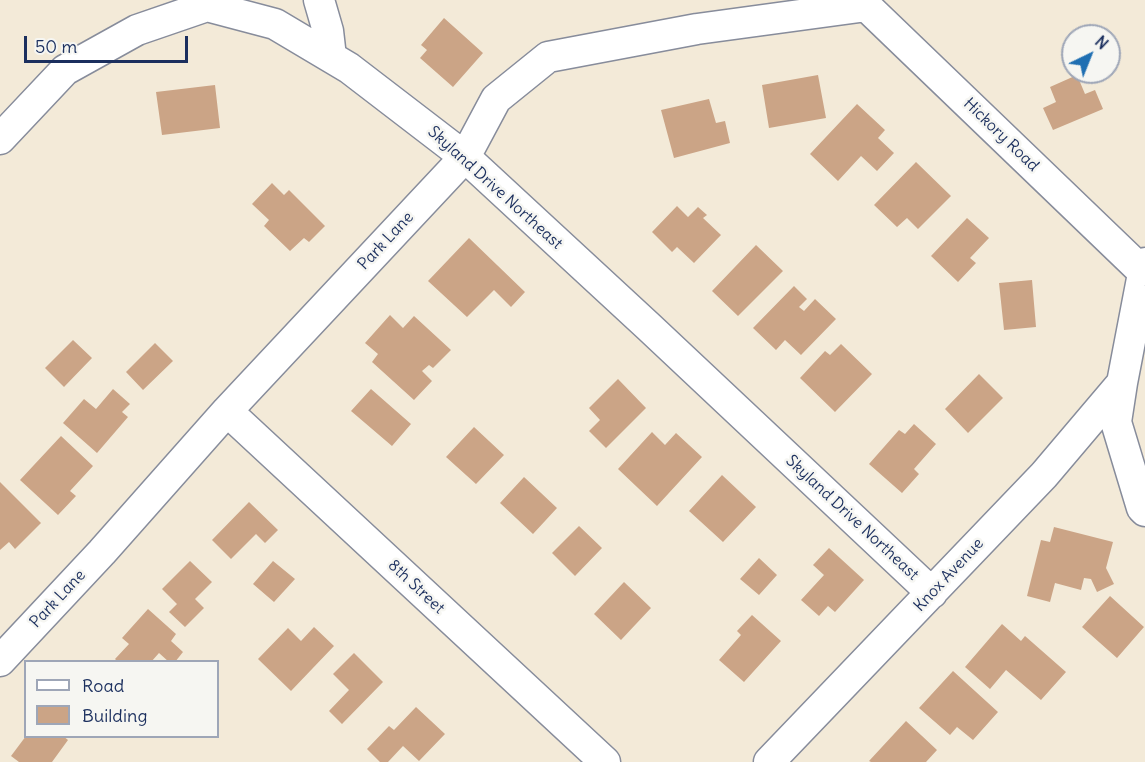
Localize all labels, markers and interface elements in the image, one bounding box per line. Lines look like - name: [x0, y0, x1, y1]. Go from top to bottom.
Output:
- scale bar: [27, 24, 190, 62]
- north arrow: [1061, 24, 1121, 84]
- text: N: [1091, 31, 1113, 53]
- text: 50 m: [35, 35, 77, 58]
- street label: Hickory Road: [959, 94, 1043, 176]
- street label: Skyland Drive Northeast: [424, 122, 566, 254]
- street label: Park Lane: [354, 208, 418, 274]
- street label: Skyland Drive Northeast: [782, 451, 922, 585]
- street label: Knox Avenue: [910, 534, 988, 616]
- street label: 8th Street: [384, 556, 448, 618]
- street label: Park Lane: [26, 566, 90, 632]
- legend: [24, 660, 219, 738]
- text: Road: [82, 674, 124, 697]
- text: Building: [82, 704, 147, 727]

